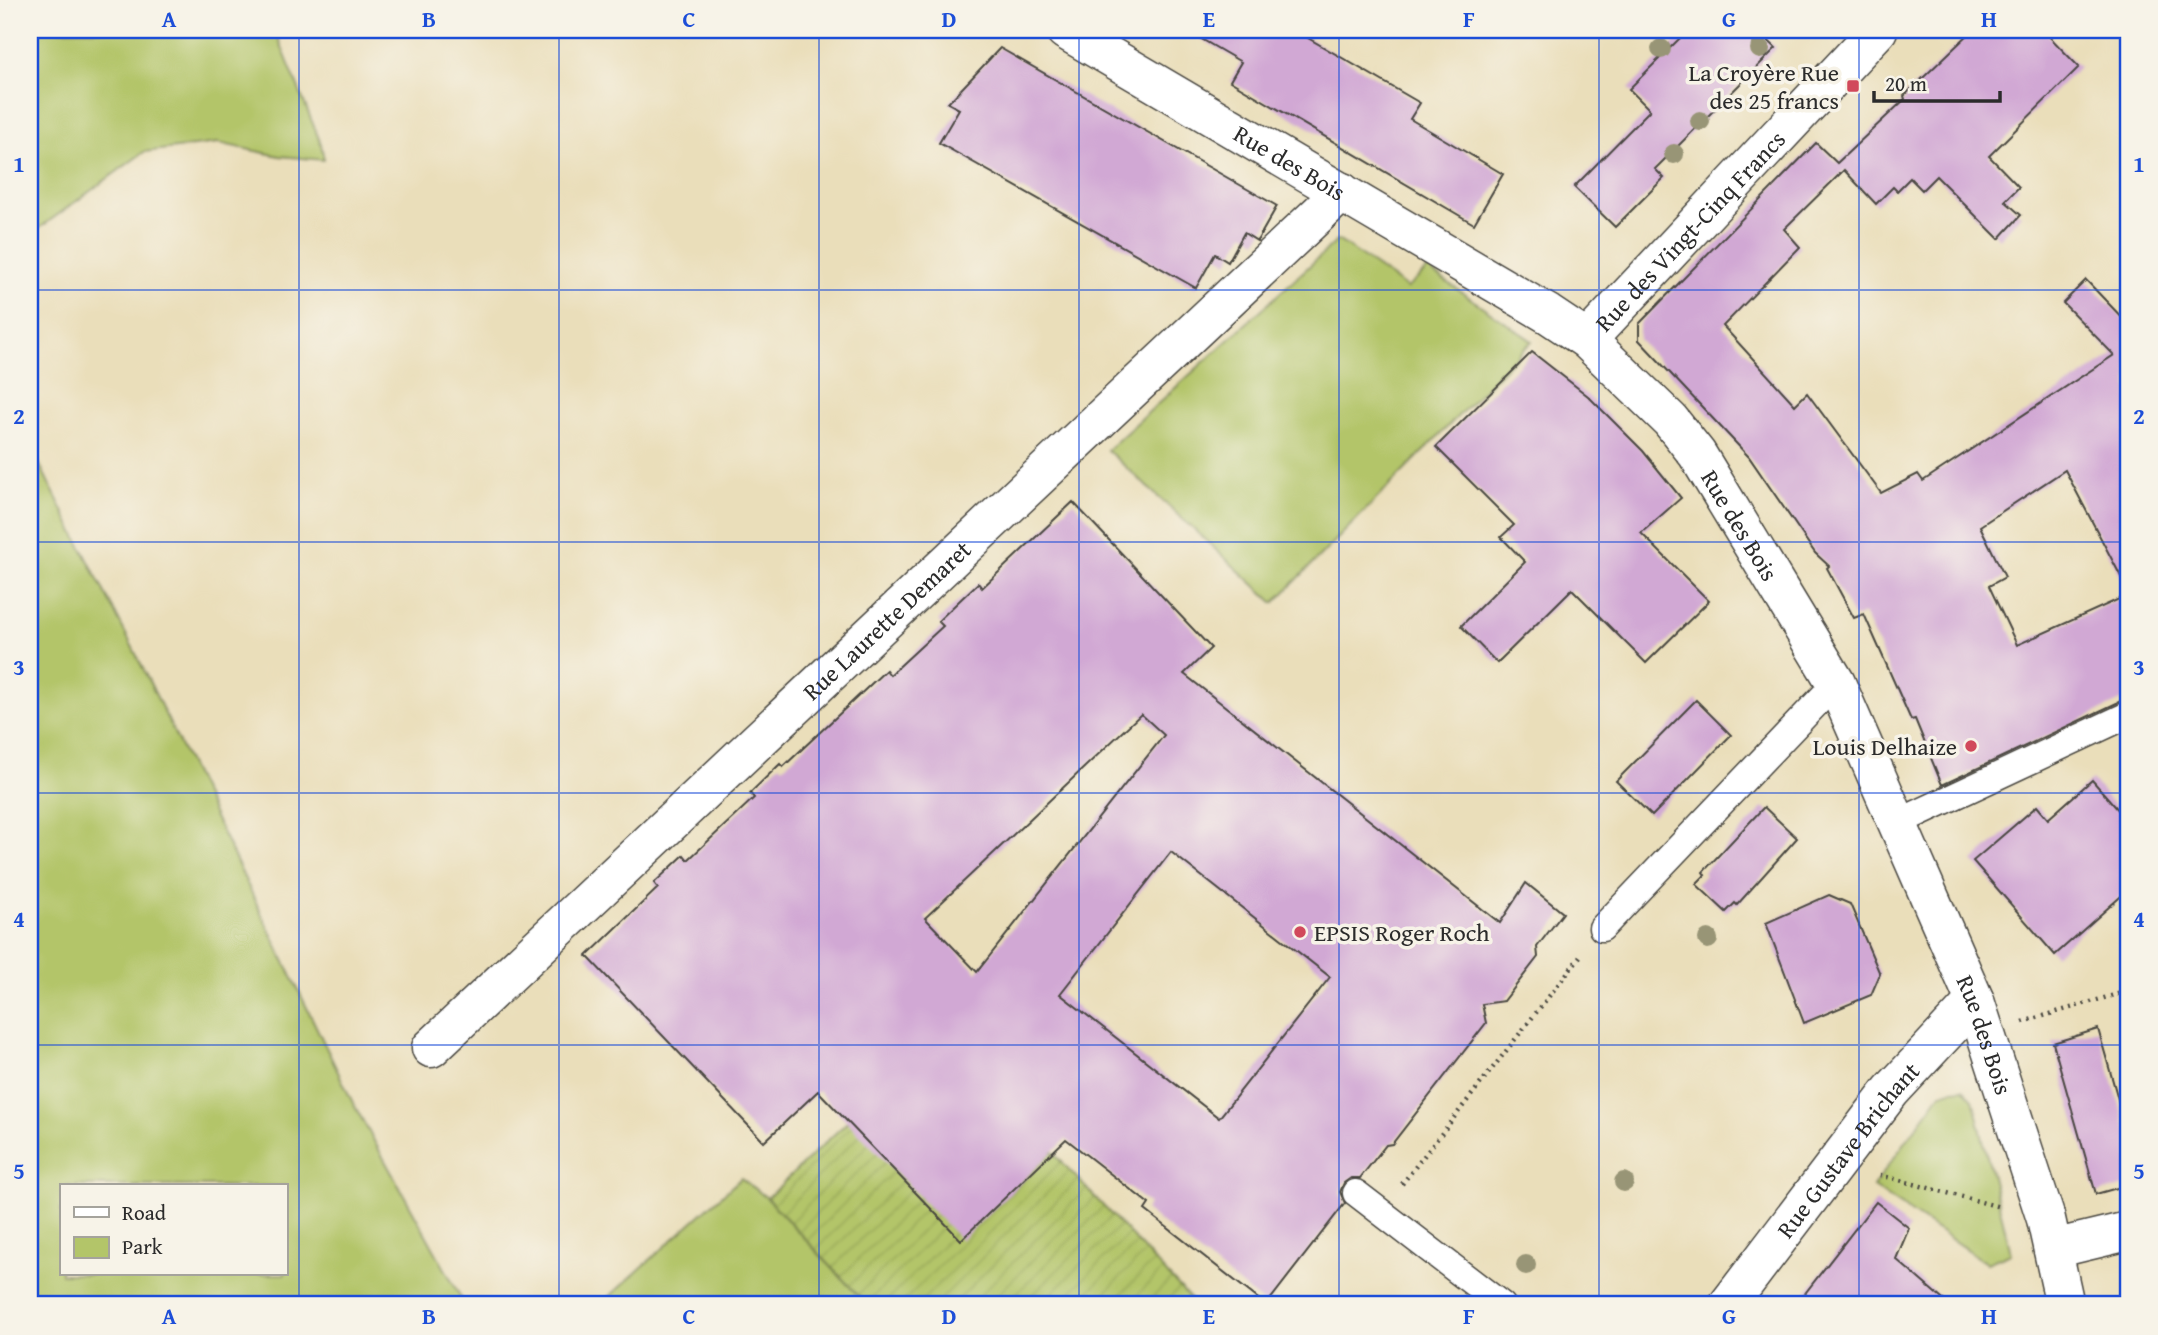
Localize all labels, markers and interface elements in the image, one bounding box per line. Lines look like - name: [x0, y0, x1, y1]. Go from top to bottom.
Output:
- text: A: [162, 2, 177, 35]
- text: B: [422, 2, 436, 35]
- text: C: [682, 2, 696, 35]
- text: D: [942, 2, 957, 35]
- text: E: [1203, 2, 1215, 35]
- text: F: [1463, 2, 1475, 35]
- text: G: [1722, 2, 1736, 35]
- text: H: [1981, 2, 1997, 35]
- place label: La Croyère Rue des 25 francs: [1689, 55, 1839, 118]
- scale bar: [1874, 60, 2000, 104]
- text: 20 m: [1885, 68, 1927, 99]
- marker: La Croyère Rue des 25 francs: [1845, 78, 1861, 94]
- street label: Rue des Bois: [1227, 116, 1352, 209]
- street label: Rue des Vingt-Cinq Francs: [1586, 122, 1793, 339]
- text: 1: [13, 147, 25, 180]
- text: 1: [2133, 147, 2145, 180]
- text: 2: [13, 399, 25, 432]
- text: 2: [2133, 399, 2145, 432]
- street label: Rue des Bois: [1693, 463, 1787, 587]
- street label: Rue Laurette Demaret: [794, 532, 979, 708]
- text: 3: [13, 650, 25, 683]
- text: 3: [2133, 650, 2145, 683]
- place label: Louis Delhaize: [1813, 729, 1957, 764]
- marker: Louis Delhaize: [1963, 738, 1979, 754]
- text: 4: [13, 902, 25, 935]
- text: 4: [2133, 902, 2145, 935]
- place label: EPSIS Roger Roch: [1314, 915, 1490, 950]
- marker: EPSIS Roger Roch: [1292, 924, 1308, 940]
- street label: Rue des Bois: [1948, 969, 2022, 1099]
- street label: Rue Gustave Brichant: [1768, 1054, 1928, 1245]
- text: 5: [13, 1154, 25, 1187]
- text: 5: [2133, 1154, 2145, 1187]
- legend: [60, 1184, 287, 1276]
- text: Road: [122, 1197, 167, 1228]
- text: Park: [122, 1231, 163, 1262]
- text: A: [162, 1299, 177, 1332]
- text: B: [422, 1299, 436, 1332]
- text: C: [682, 1299, 696, 1332]
- text: D: [942, 1299, 957, 1332]
- text: E: [1203, 1299, 1215, 1332]
- text: F: [1463, 1299, 1475, 1332]
- text: G: [1722, 1299, 1736, 1332]
- text: H: [1981, 1299, 1997, 1332]

